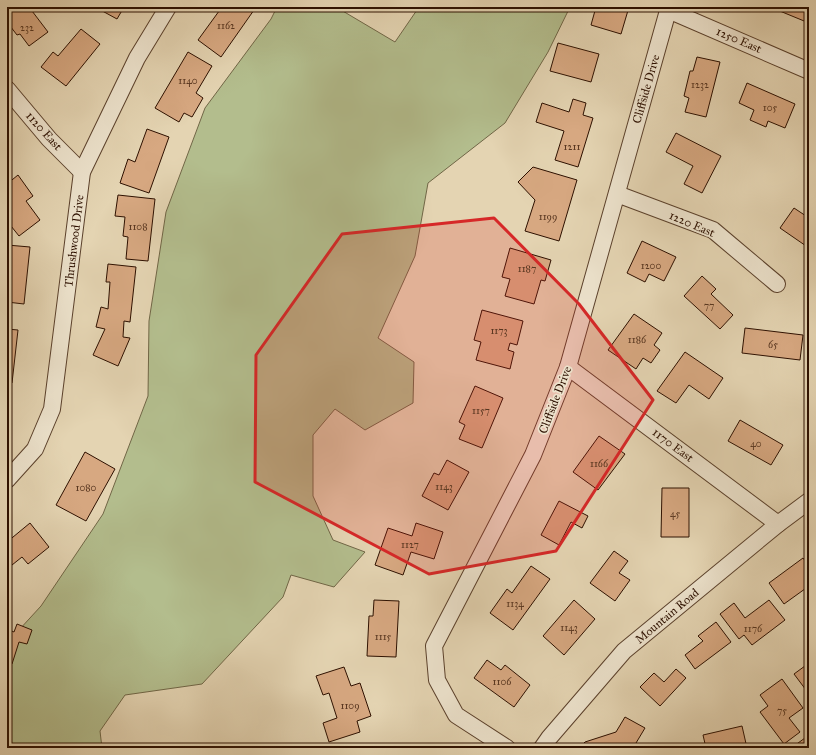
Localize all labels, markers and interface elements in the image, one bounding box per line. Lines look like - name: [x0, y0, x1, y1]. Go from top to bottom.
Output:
- house number: 1162: [217, 20, 235, 32]
- house number: 232: [20, 22, 34, 34]
- street label: 1250 East: [714, 24, 765, 56]
- street label: Cliffside Drive: [630, 53, 662, 125]
- house number: 1140: [178, 75, 198, 87]
- house number: 1232: [691, 79, 709, 91]
- house number: 105: [763, 102, 778, 114]
- street label: 1120 East: [23, 109, 66, 154]
- house number: 1211: [564, 141, 580, 153]
- street label: Thrushwood Drive: [61, 194, 87, 288]
- street label: 1220 East: [667, 208, 718, 240]
- house number: 1199: [539, 211, 557, 223]
- house number: 1108: [129, 221, 148, 233]
- house number: 1200: [641, 260, 661, 272]
- house number: 1187: [518, 263, 536, 275]
- house number: 77: [704, 300, 714, 312]
- house number: 1173: [490, 325, 508, 337]
- house number: 1186: [628, 334, 647, 346]
- house number: 65: [768, 339, 778, 351]
- street label: Cliffside Drive: [536, 364, 574, 436]
- house number: 1157: [472, 405, 490, 417]
- street label: 1170 East: [650, 425, 697, 465]
- house number: 40: [750, 438, 762, 450]
- house number: 1166: [590, 458, 609, 470]
- house number: 1143: [435, 481, 453, 493]
- house number: 1080: [76, 482, 97, 494]
- house number: 45: [670, 508, 680, 520]
- house number: 1127: [401, 539, 419, 551]
- street label: Mountain Road: [632, 585, 702, 647]
- house number: 1134: [506, 598, 524, 610]
- house number: 1143: [560, 622, 578, 634]
- house number: 1176: [744, 623, 763, 635]
- house number: 1115: [375, 631, 392, 643]
- house number: 1106: [493, 676, 512, 688]
- house number: 1109: [340, 700, 360, 712]
- house number: 75: [777, 705, 787, 717]

